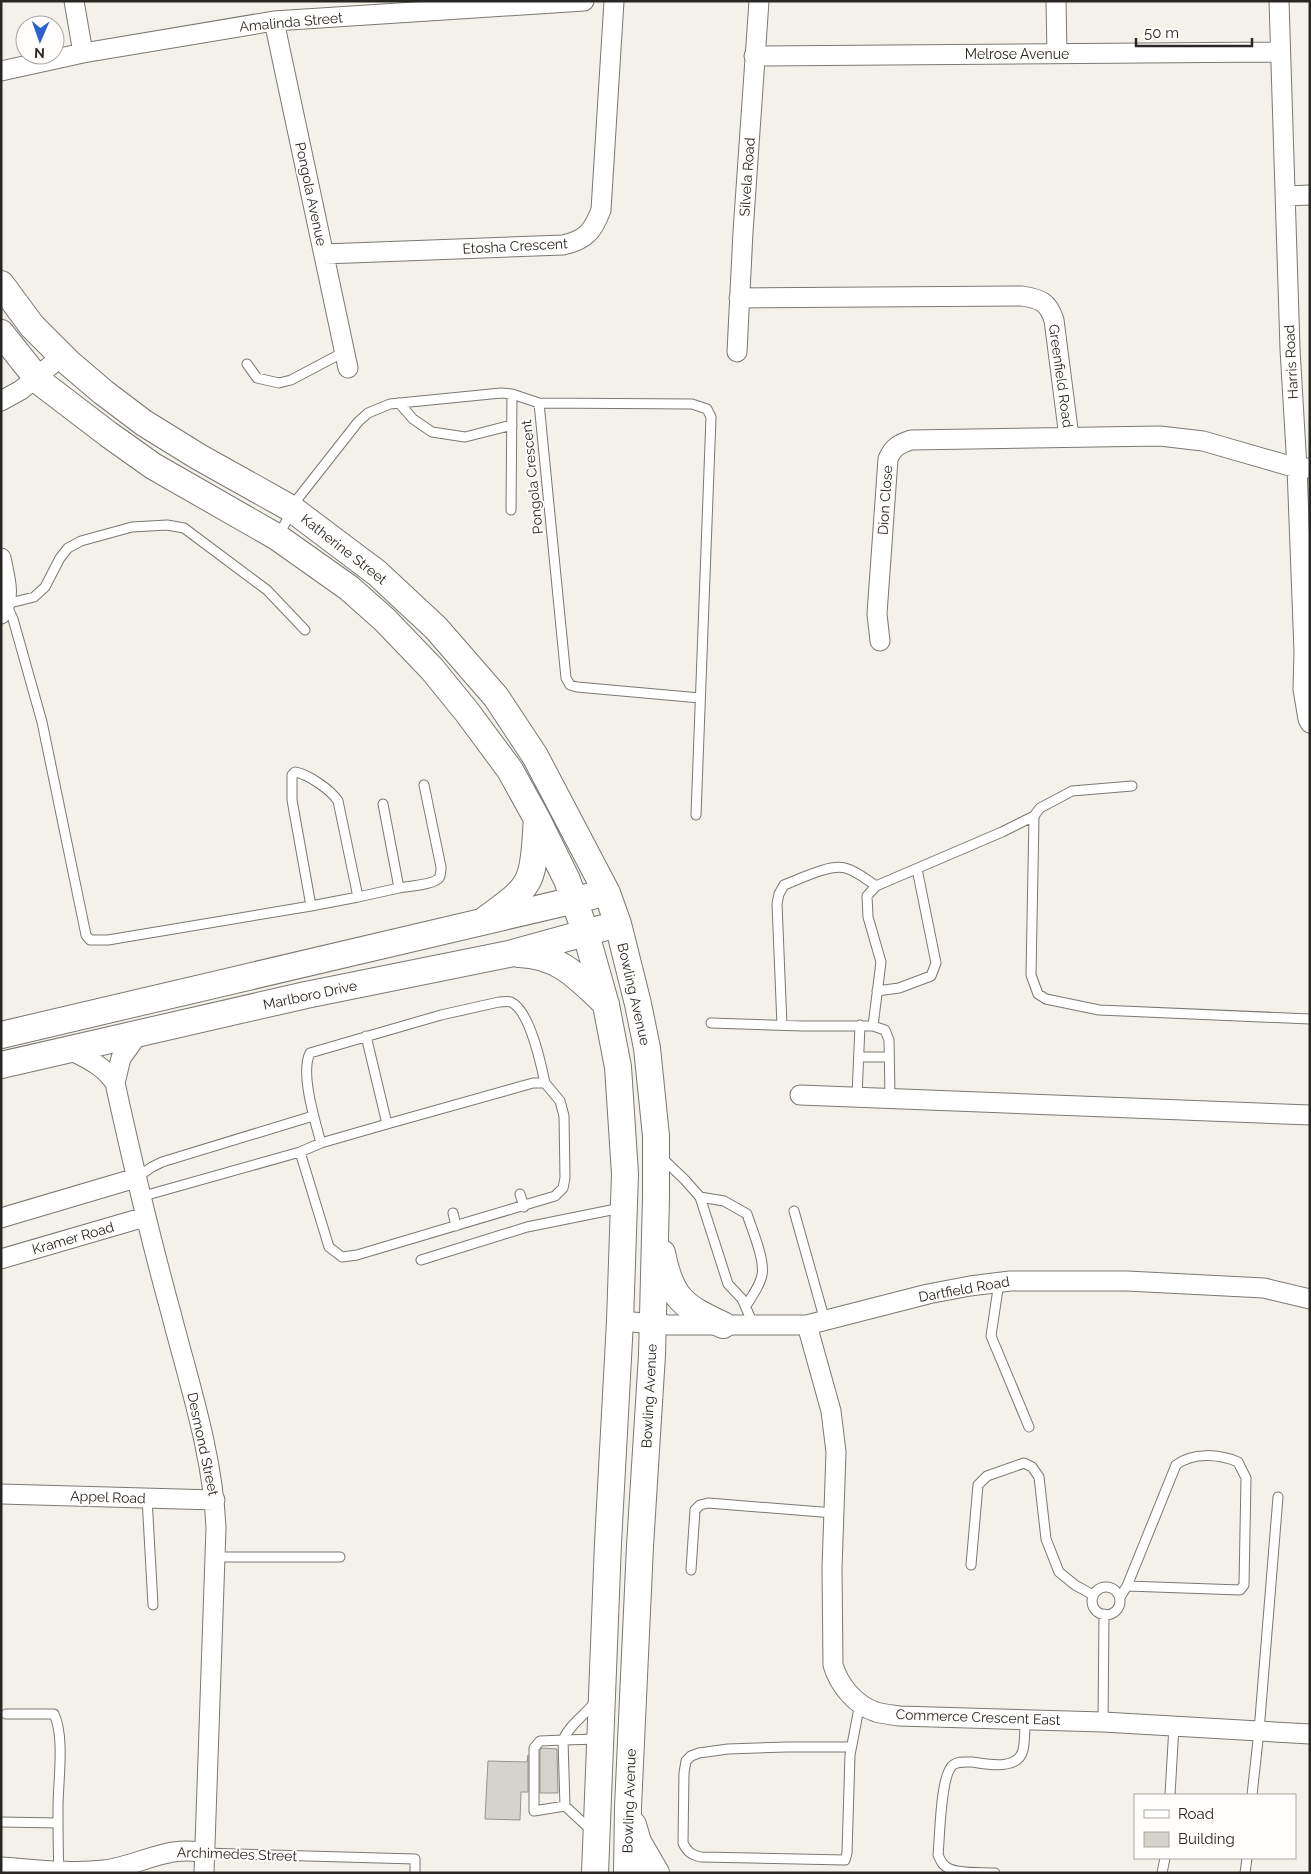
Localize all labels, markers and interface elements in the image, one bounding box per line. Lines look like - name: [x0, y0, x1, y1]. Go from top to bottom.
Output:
- street label: Amalinda Street: [239, 9, 344, 34]
- north arrow: [15, 15, 65, 65]
- scale bar: [1136, 15, 1252, 47]
- text: 50 m: [1144, 24, 1179, 42]
- text: N: [34, 45, 45, 61]
- street label: Melrose Avenue: [965, 46, 1069, 62]
- street label: Silvela Road: [736, 137, 758, 217]
- street label: Pongola Avenue: [292, 141, 330, 247]
- street label: Etosha Crescent: [462, 235, 568, 257]
- street label: Greenfield Road: [1046, 323, 1076, 429]
- street label: Harris Road: [1281, 324, 1301, 400]
- street label: Pongola Crescent: [518, 419, 546, 535]
- street label: Dion Close: [875, 465, 895, 535]
- street label: Katherine Street: [298, 511, 390, 588]
- street label: Bowling Avenue: [614, 941, 654, 1047]
- street label: Marlboro Drive: [262, 977, 358, 1013]
- street label: Kramer Road: [30, 1219, 116, 1257]
- street label: Dartfield Road: [917, 1273, 1011, 1305]
- street label: Bowling Avenue: [638, 1343, 660, 1449]
- street label: Desmond Street: [184, 1391, 222, 1498]
- street label: Appel Road: [70, 1488, 146, 1506]
- street label: Commerce Crescent East: [895, 1706, 1061, 1728]
- street label: Bowling Avenue: [619, 1748, 639, 1854]
- legend: [1134, 1794, 1296, 1859]
- text: Road: [1178, 1805, 1214, 1823]
- text: Building: [1178, 1830, 1235, 1848]
- street label: Archimedes Street: [177, 1844, 298, 1864]

